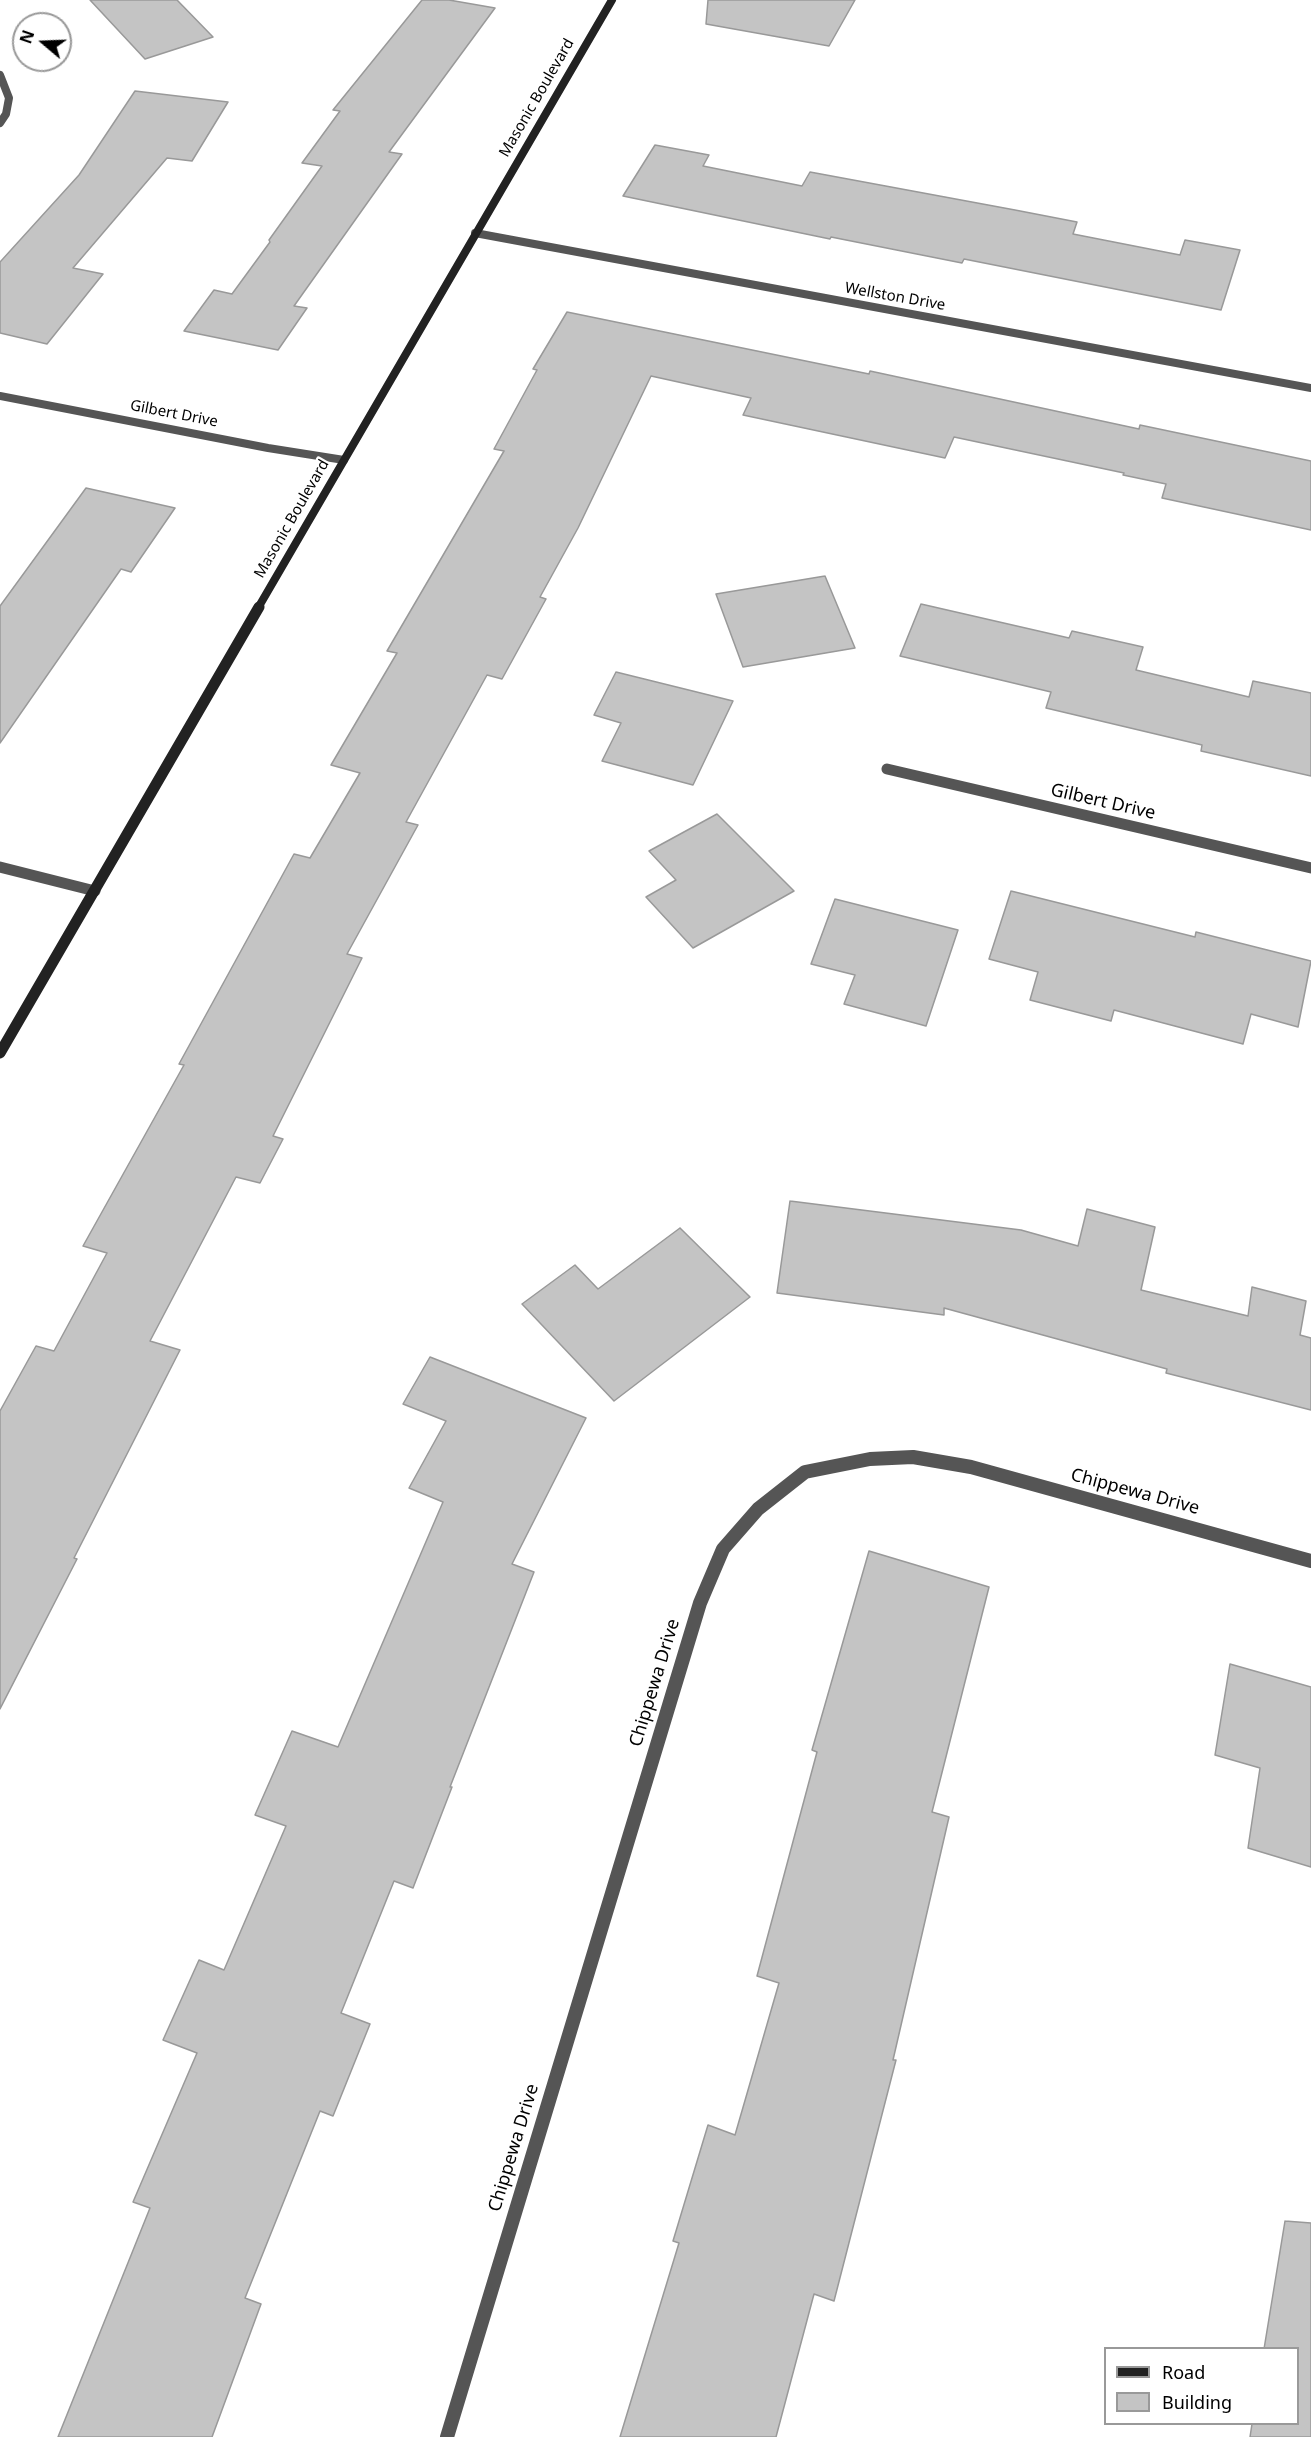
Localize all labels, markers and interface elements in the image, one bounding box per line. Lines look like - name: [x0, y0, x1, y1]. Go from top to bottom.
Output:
- north arrow: [12, 12, 72, 72]
- text: N: [14, 27, 39, 47]
- street label: Masonic Boulevard: [496, 36, 578, 160]
- street label: Wellston Drive: [843, 279, 947, 315]
- street label: Gilbert Drive: [129, 397, 219, 431]
- street label: Masonic Boulevard: [251, 457, 333, 581]
- street label: Gilbert Drive: [1049, 779, 1157, 825]
- street label: Chippewa Drive: [1068, 1464, 1202, 1520]
- street label: Chippewa Drive: [625, 1616, 685, 1750]
- street label: Chippewa Drive: [484, 2081, 544, 2215]
- legend: [1104, 2347, 1299, 2425]
- text: Road: [1162, 2360, 1205, 2384]
- text: Building: [1162, 2390, 1232, 2414]

